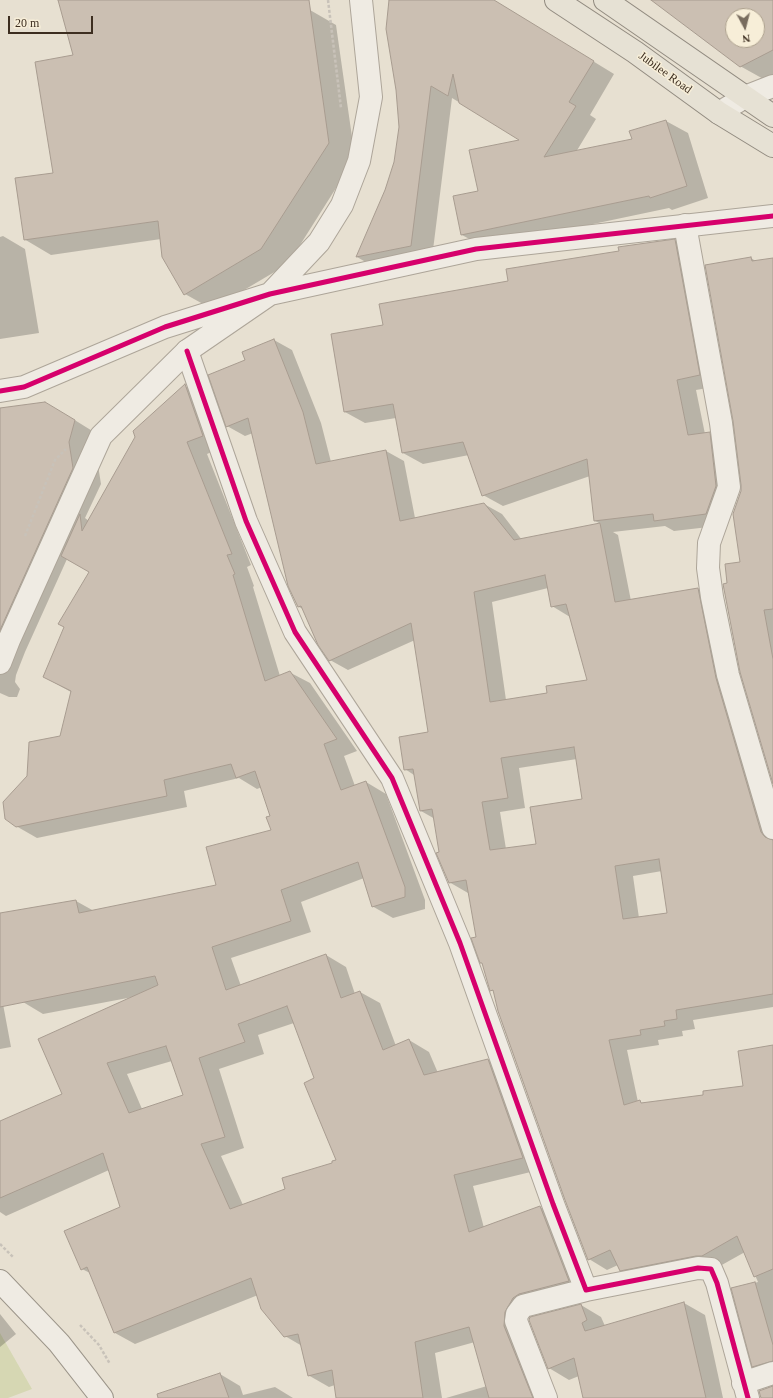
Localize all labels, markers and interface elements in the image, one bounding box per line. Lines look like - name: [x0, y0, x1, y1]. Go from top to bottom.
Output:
- scale bar: [10, 8, 95, 34]
- north arrow: [725, 8, 765, 48]
- text: 20 m: [15, 16, 39, 30]
- text: N: [742, 32, 751, 45]
- street label: Jubilee Road: [636, 49, 694, 97]

